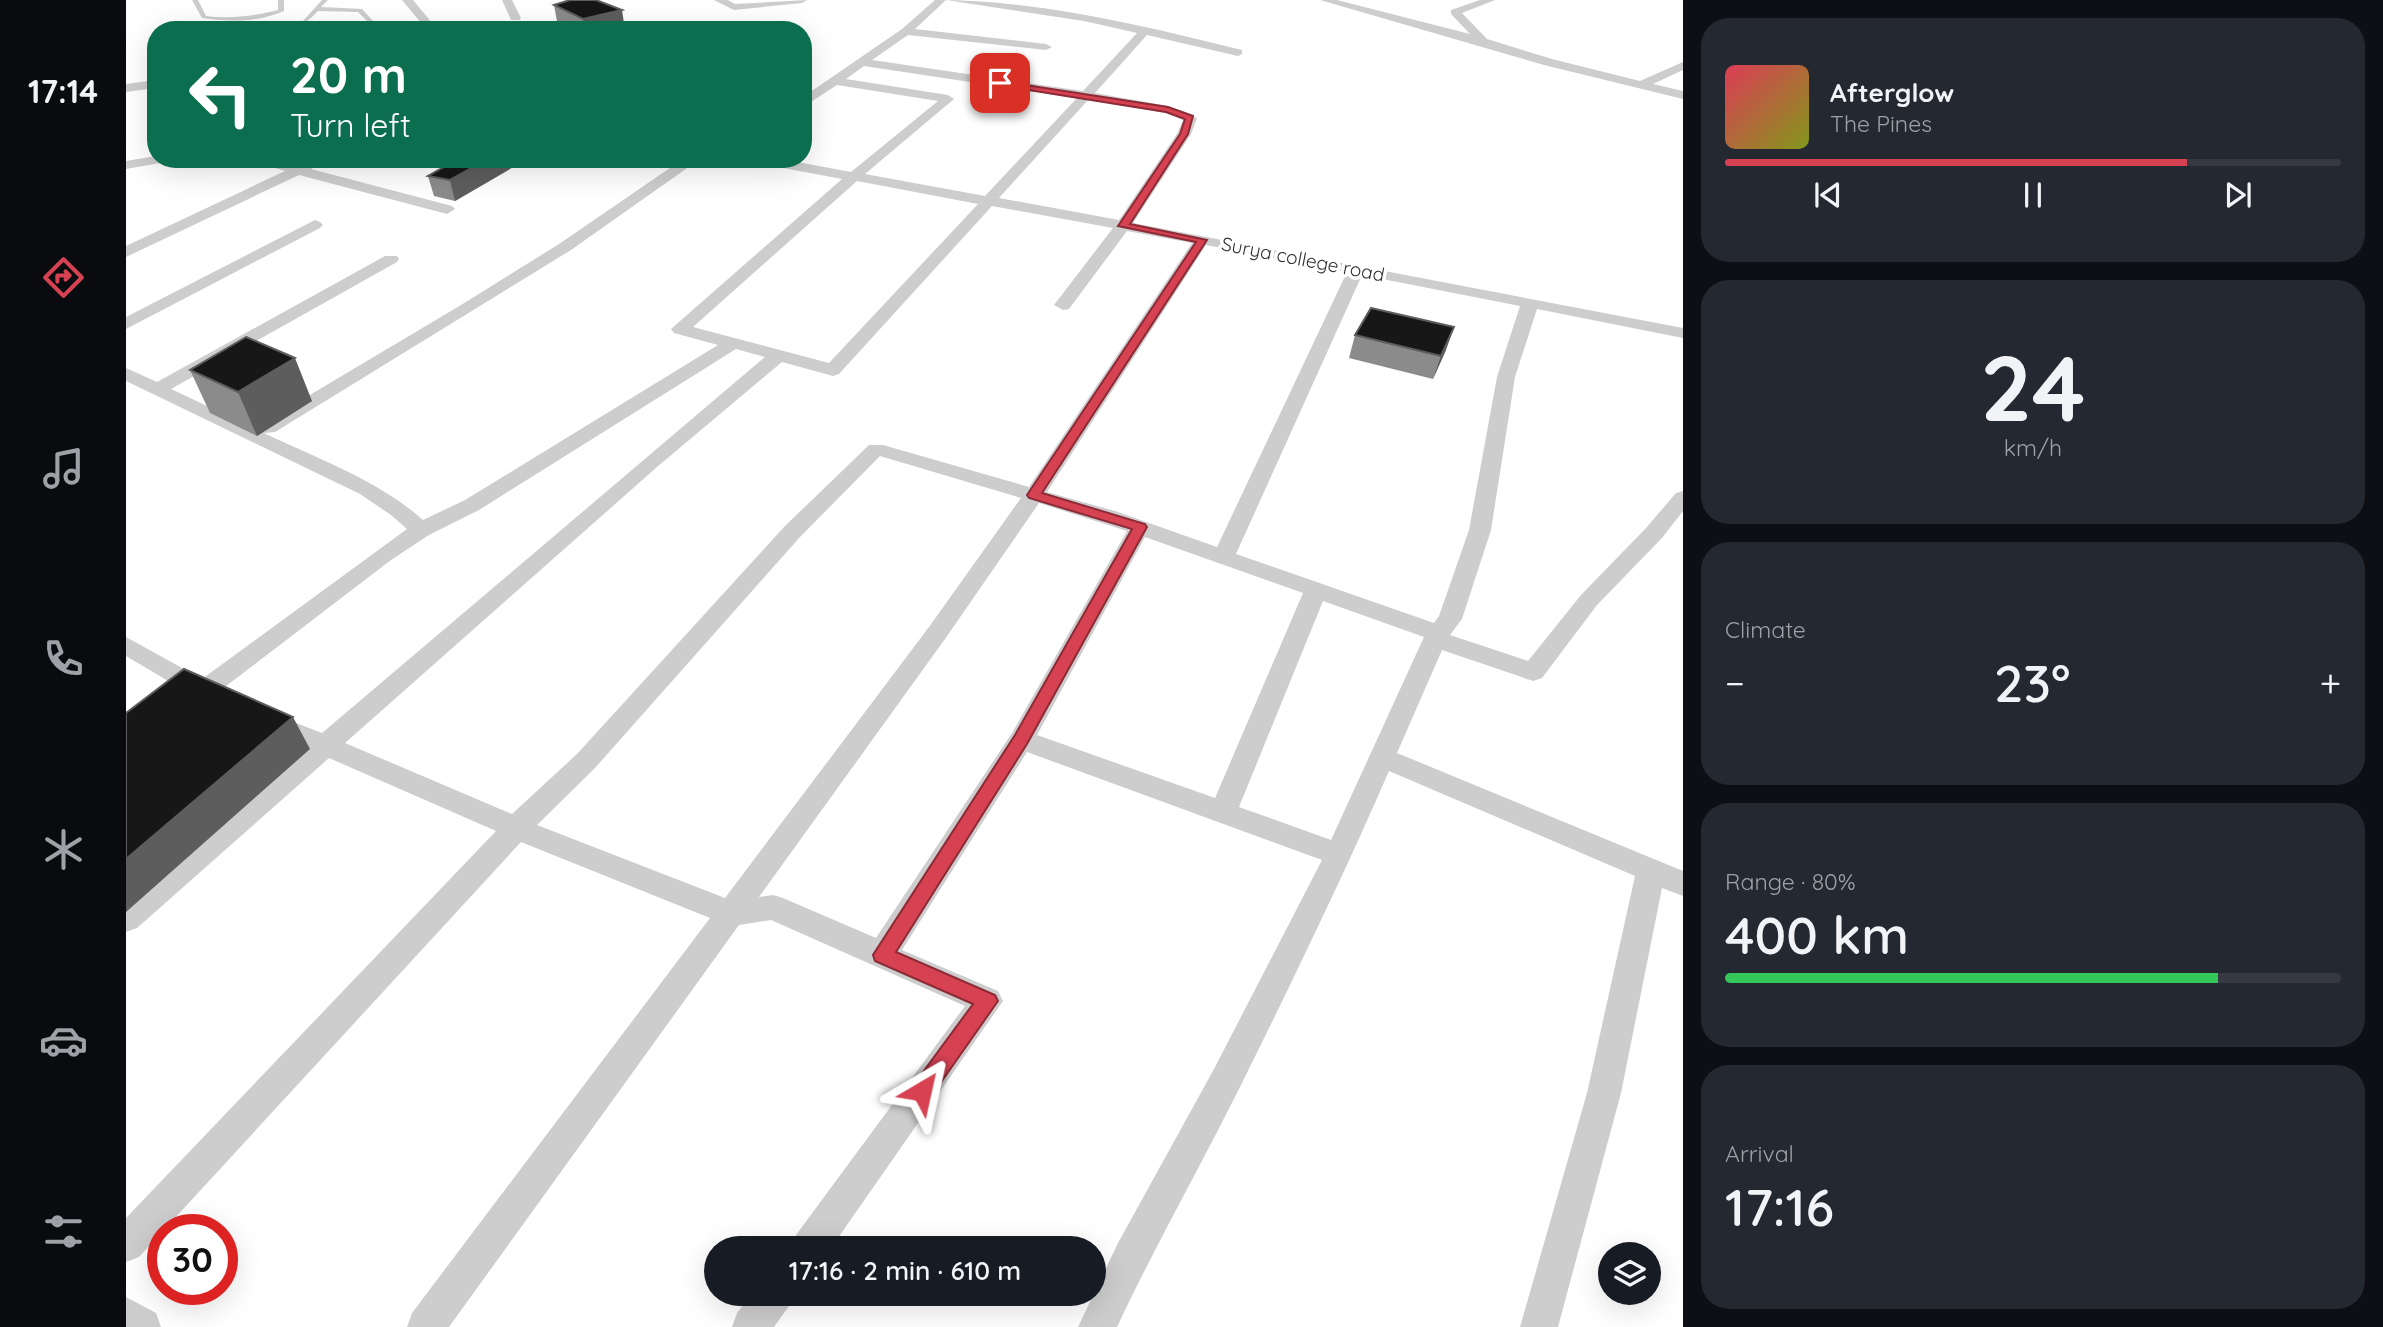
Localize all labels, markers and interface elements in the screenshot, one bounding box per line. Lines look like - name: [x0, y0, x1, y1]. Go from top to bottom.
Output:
- text: 20 m: [290, 44, 407, 105]
- icon: left: [175, 49, 266, 140]
- pin: [970, 53, 1030, 113]
- icon: arrive: [981, 64, 1019, 102]
- text: 17:14: [28, 71, 98, 111]
- text: Afterglow: [1830, 76, 1954, 109]
- text: Turn left: [290, 105, 411, 145]
- text: The Pines: [1830, 109, 1932, 138]
- icon: previous: [1809, 176, 1847, 214]
- icon: pause: [2014, 176, 2052, 214]
- icon: next: [2219, 176, 2257, 214]
- street label: Surya college road: [1219, 231, 1387, 287]
- icon: directions: [39, 253, 88, 302]
- text: 24: [1980, 330, 2086, 444]
- text: km/h: [2004, 433, 2062, 462]
- icon: music: [39, 444, 88, 493]
- text: Climate: [1725, 615, 1806, 644]
- icon: phone: [39, 634, 88, 683]
- text: 23°: [1994, 650, 2070, 715]
- text: −: [1725, 659, 1745, 707]
- text: +: [2320, 659, 2341, 707]
- icon: climate: [39, 825, 88, 874]
- text: Range · 80%: [1725, 867, 1856, 896]
- text: 400 km: [1725, 902, 1909, 967]
- icon: car: [39, 1016, 88, 1065]
- position arrow: [885, 1054, 959, 1128]
- text: Arrival: [1725, 1139, 1794, 1168]
- text: 17:16: [1725, 1174, 1834, 1239]
- icon: filters: [39, 1207, 88, 1256]
- speed limit sign: 30: [147, 1214, 238, 1305]
- map controls: [1598, 1242, 1661, 1305]
- button: layers: [1598, 1242, 1661, 1305]
- text: 17:16 · 2 min · 610 m: [789, 1254, 1021, 1287]

